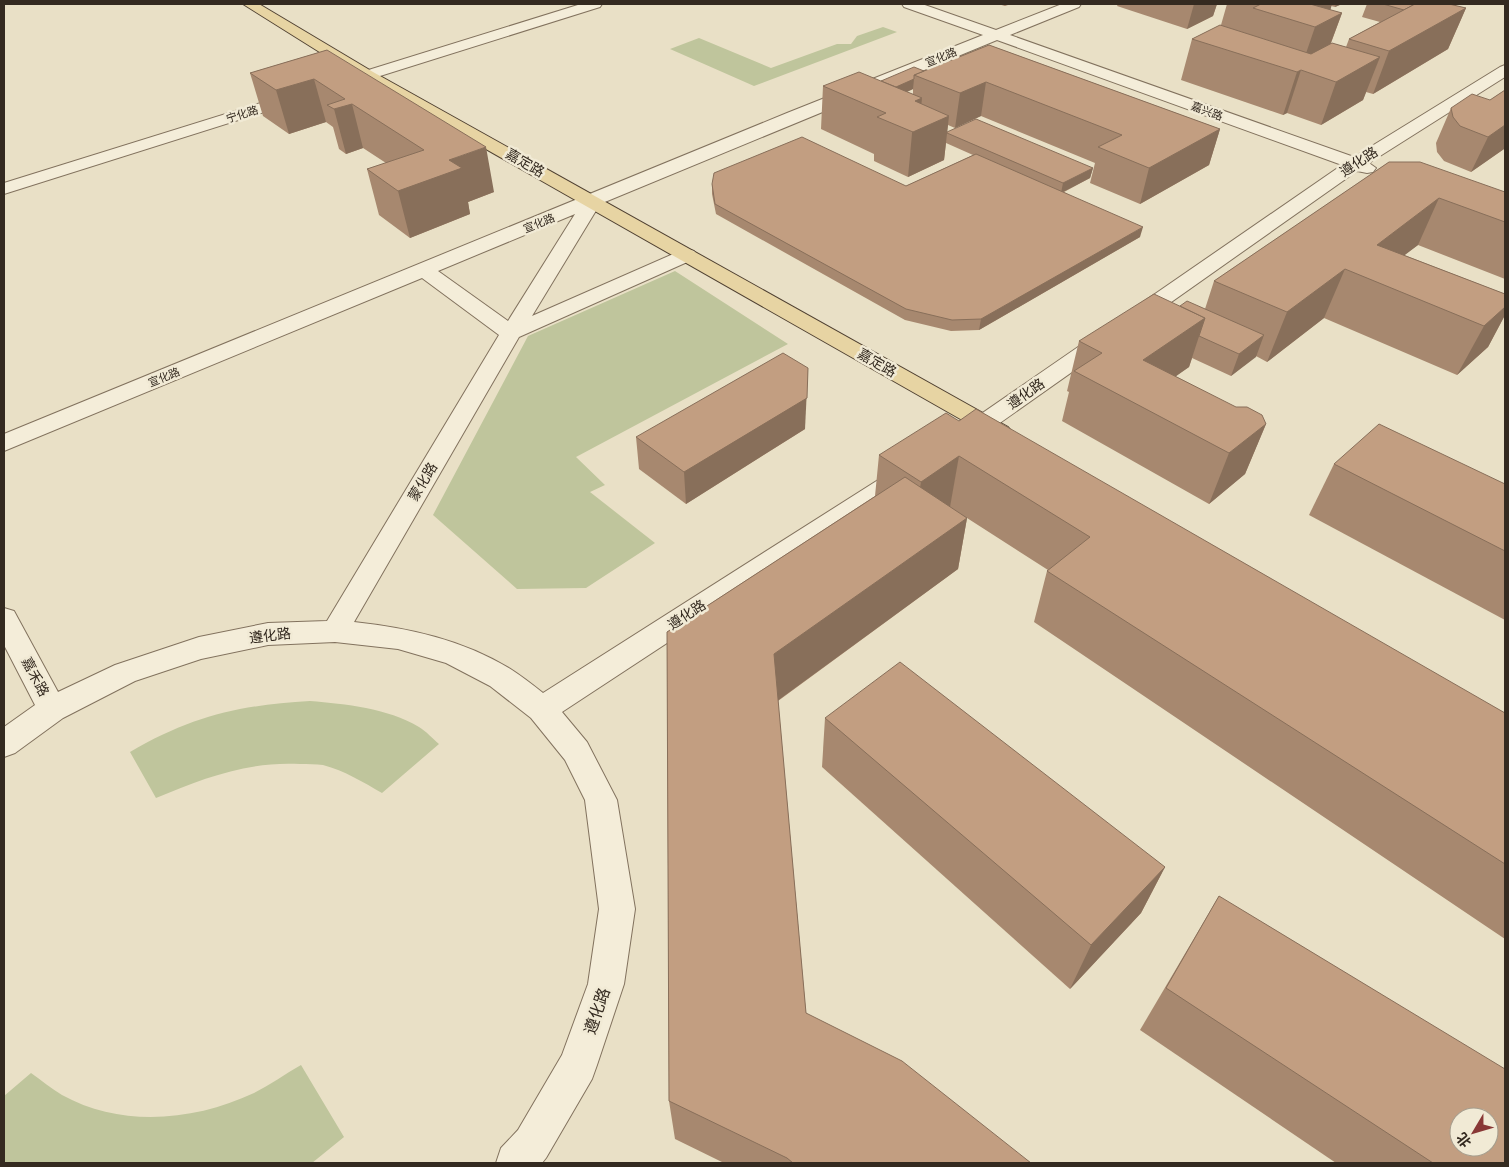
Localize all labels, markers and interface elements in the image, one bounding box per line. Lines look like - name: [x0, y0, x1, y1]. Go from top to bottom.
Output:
- street label: 宣化路: [923, 45, 959, 69]
- street label: 嘉兴路: [1189, 100, 1225, 122]
- street label: 宁化路: [224, 103, 260, 125]
- street label: 遵化路: [1337, 143, 1381, 180]
- street label: 嘉定路: [503, 146, 547, 180]
- street label: 宣化路: [521, 211, 557, 235]
- street label: 嘉定路: [855, 346, 899, 380]
- street label: 宣化路: [146, 365, 182, 389]
- street label: 遵化路: [1004, 375, 1048, 412]
- street label: 蒙化路: [405, 460, 440, 504]
- street label: 遵化路: [665, 596, 709, 633]
- street label: 遵化路: [248, 625, 292, 646]
- street label: 嘉禾路: [19, 655, 51, 699]
- street label: 遵化路: [581, 986, 613, 1036]
- north arrow: [1449, 1107, 1499, 1157]
- text: 北: [1454, 1130, 1474, 1150]

